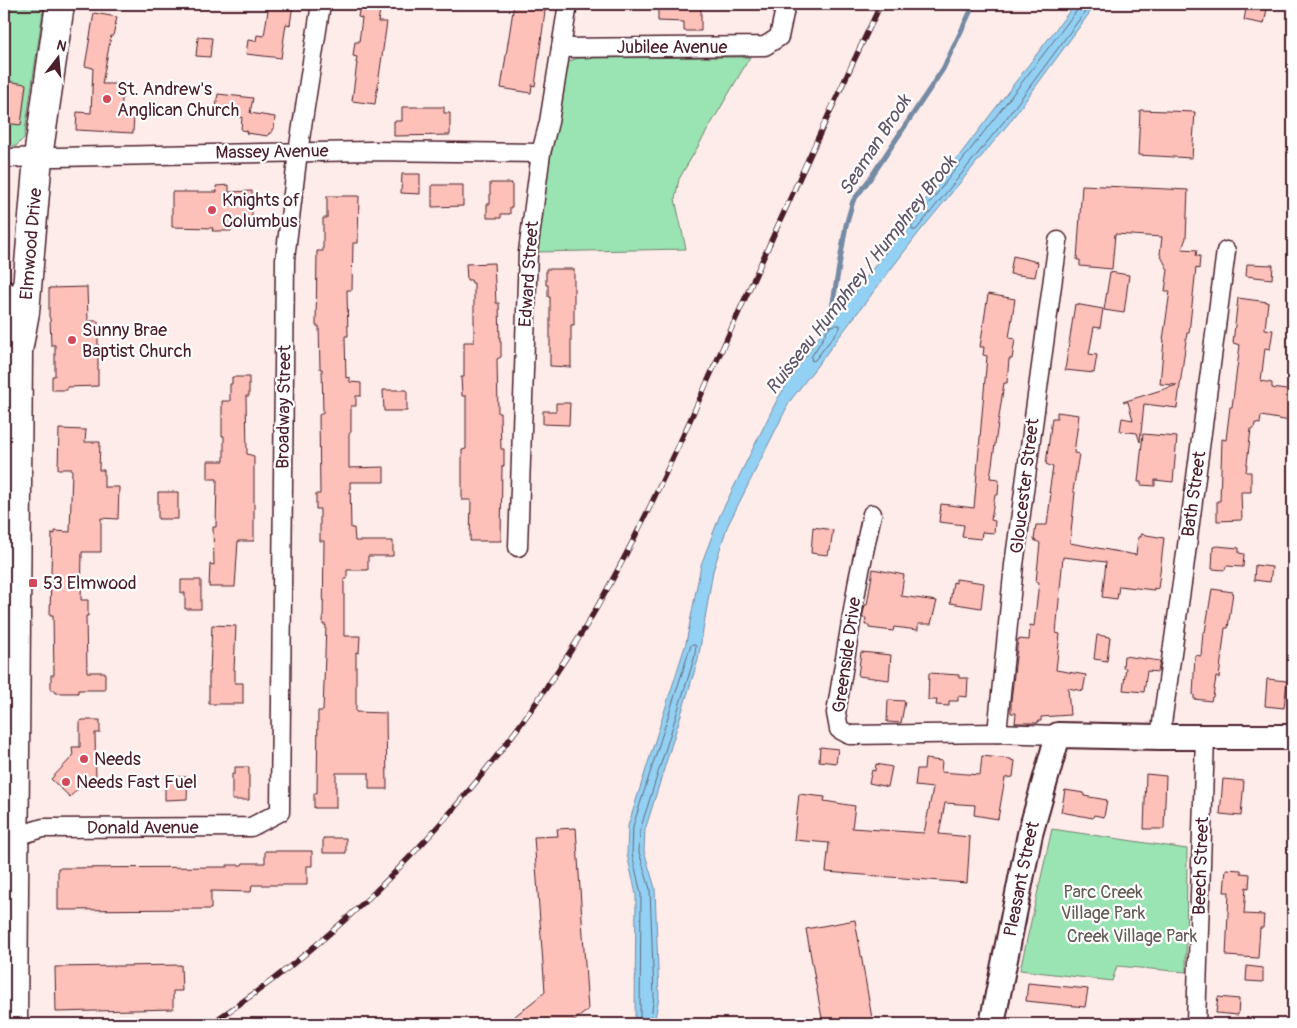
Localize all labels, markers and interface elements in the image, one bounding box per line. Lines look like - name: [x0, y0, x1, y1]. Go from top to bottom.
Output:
- north arrow: [32, 32, 82, 82]
- street label: Jubilee Avenue: [617, 36, 728, 59]
- text: N: [55, 37, 68, 55]
- place label: St. Andrew's Anglican Church: [117, 78, 239, 122]
- water label: Seaman Brook: [834, 89, 917, 200]
- marker: St. Andrew's Anglican Church: [101, 93, 113, 105]
- street label: Massey Avenue: [215, 140, 329, 164]
- water label: Ruisseau Humphrey / Humphrey Brook: [760, 149, 963, 399]
- street label: Elmwood Drive: [15, 187, 47, 301]
- place label: Knights of Columbus: [222, 189, 301, 233]
- marker: Knights of Columbus: [206, 204, 218, 216]
- street label: Edward Street: [514, 219, 544, 328]
- place label: Sunny Brae Baptist Church: [82, 319, 191, 363]
- marker: Sunny Brae Baptist Church: [66, 334, 78, 346]
- street label: Broadway Street: [271, 344, 297, 469]
- street label: Gloucester Street: [1005, 416, 1045, 555]
- street label: Bath Street: [1177, 449, 1212, 538]
- place label: 53 Elmwood: [43, 572, 137, 595]
- marker: 53 Elmwood: [27, 577, 39, 589]
- street label: Greenside Drive: [827, 596, 867, 714]
- place label: Needs: [94, 748, 141, 771]
- marker: Needs: [78, 753, 90, 765]
- place label: Needs Fast Fuel: [76, 771, 197, 794]
- marker: Needs Fast Fuel: [60, 776, 72, 788]
- street label: Donald Avenue: [87, 816, 199, 839]
- street label: Beech Street: [1188, 816, 1214, 915]
- street label: Pleasant Street: [998, 818, 1045, 939]
- park label: Parc Creek Village Park: [1061, 881, 1146, 925]
- park label: Creek Village Park: [1067, 925, 1198, 948]

